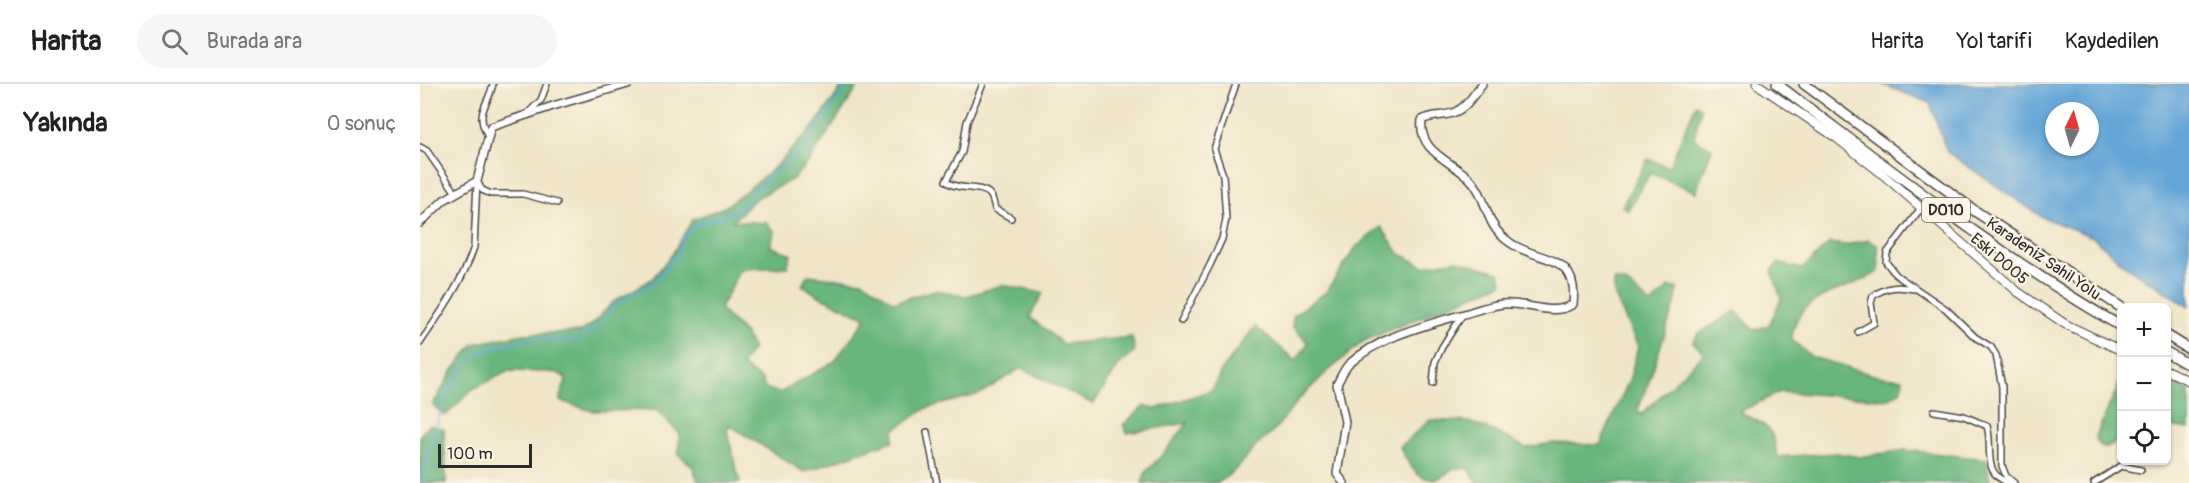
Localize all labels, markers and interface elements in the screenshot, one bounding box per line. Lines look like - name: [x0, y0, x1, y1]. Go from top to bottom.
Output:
- search box: [137, 14, 557, 68]
- text: Harita: [30, 24, 101, 59]
- icon: search: [158, 25, 191, 58]
- text: Burada ara: [206, 27, 302, 55]
- text: Harita: [1870, 28, 1924, 55]
- text: Yol tarifi: [1957, 28, 2032, 55]
- text: Kaydedilen: [2065, 28, 2159, 55]
- north arrow: [2045, 102, 2099, 156]
- text: Yakında: [24, 107, 108, 139]
- text: 0 sonuç: [327, 111, 396, 136]
- road number: D010: [1922, 198, 1970, 222]
- street label: Karadeniz Sahil Yolu: [1982, 213, 2105, 305]
- street label: Eski D005: [1966, 229, 2033, 289]
- map controls: [2117, 303, 2171, 465]
- button: +: [2117, 303, 2171, 357]
- button: −: [2117, 357, 2171, 411]
- button: locate: [2117, 411, 2171, 465]
- scale bar: [438, 441, 532, 468]
- text: 100 m: [447, 444, 493, 464]

